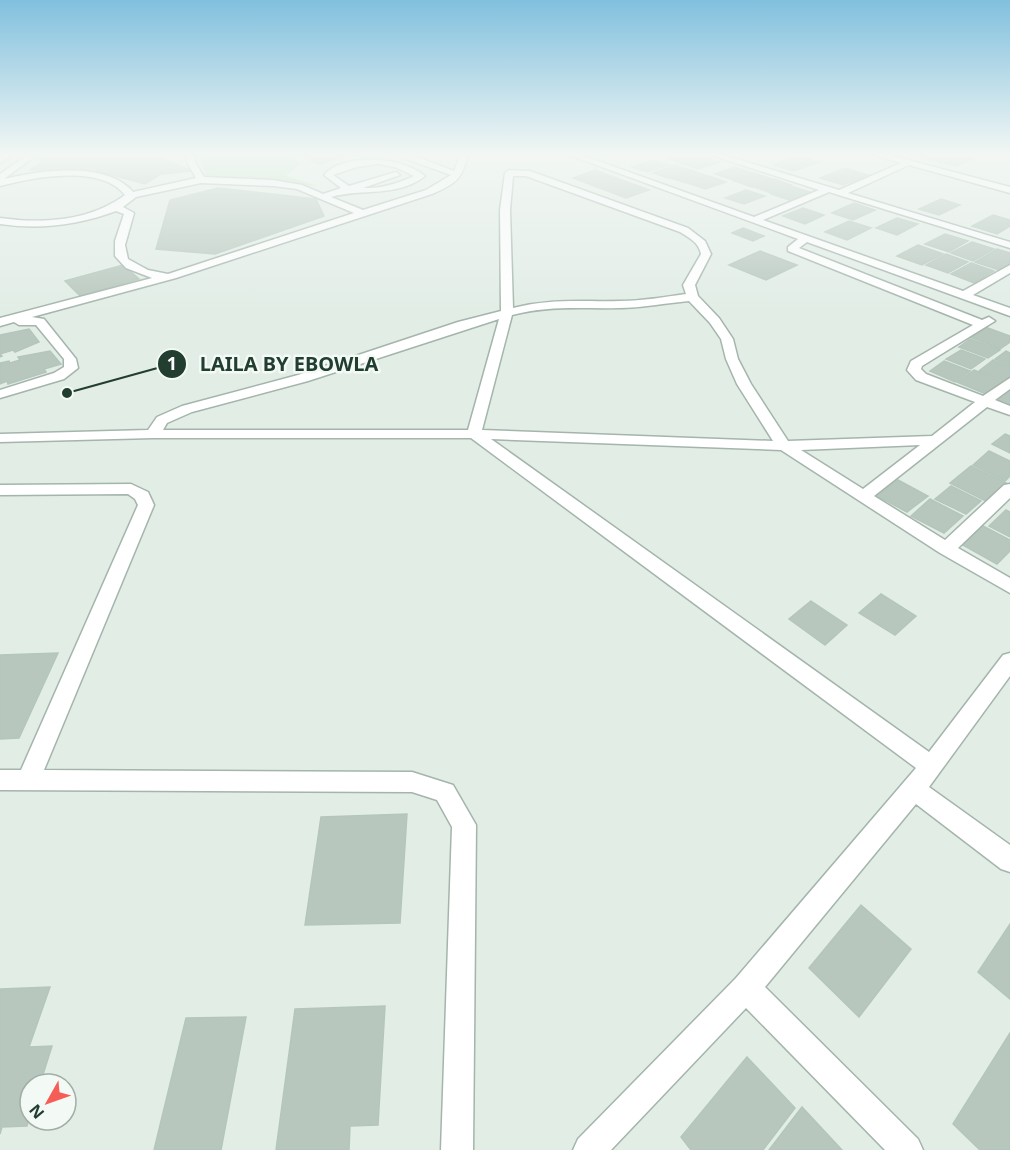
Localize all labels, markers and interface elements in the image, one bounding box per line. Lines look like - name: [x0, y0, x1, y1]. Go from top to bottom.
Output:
- callout: LAILA BY EBOWLA: [157, 345, 390, 383]
- text: LAILA BY EBOWLA: [200, 350, 378, 377]
- text: 1: [167, 351, 177, 375]
- north arrow: [18, 1072, 78, 1132]
- text: N: [24, 1100, 49, 1124]

